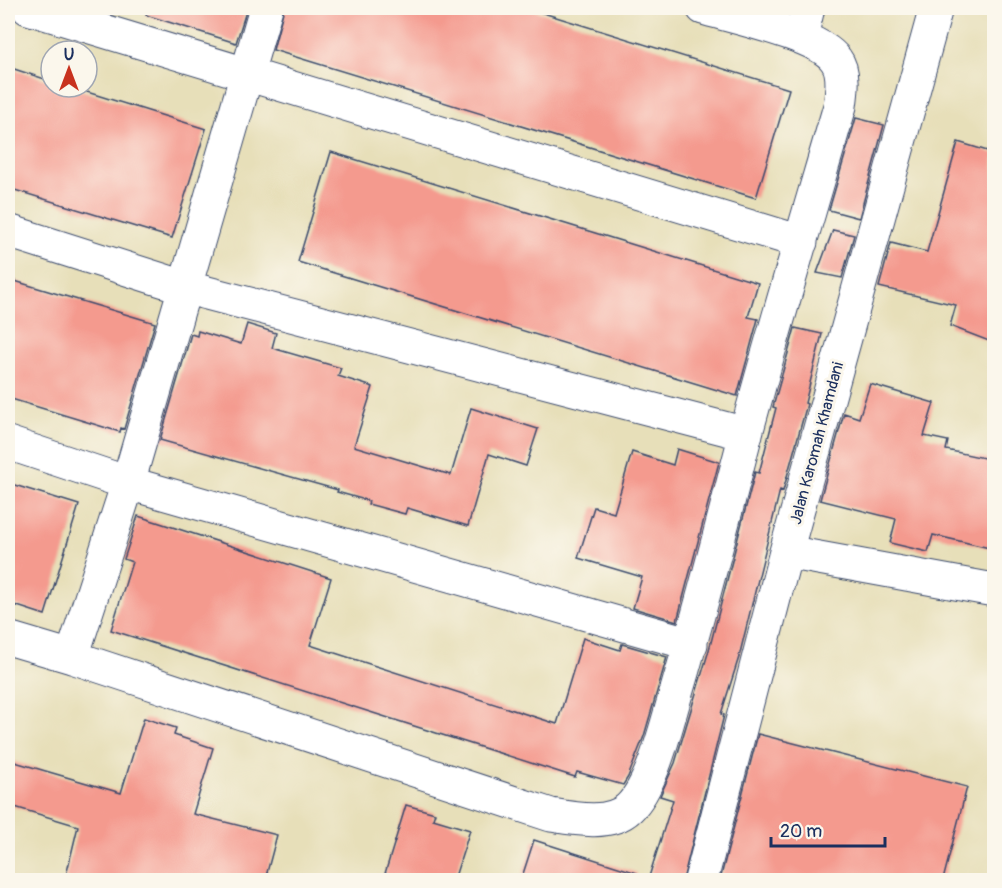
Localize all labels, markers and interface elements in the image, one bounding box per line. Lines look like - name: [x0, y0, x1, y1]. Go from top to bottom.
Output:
- north arrow: [39, 39, 99, 99]
- text: U: [64, 45, 75, 65]
- street label: Jalan Karomah Khamdani: [786, 360, 848, 527]
- scale bar: [771, 810, 885, 848]
- text: 20 m: [780, 820, 822, 843]

